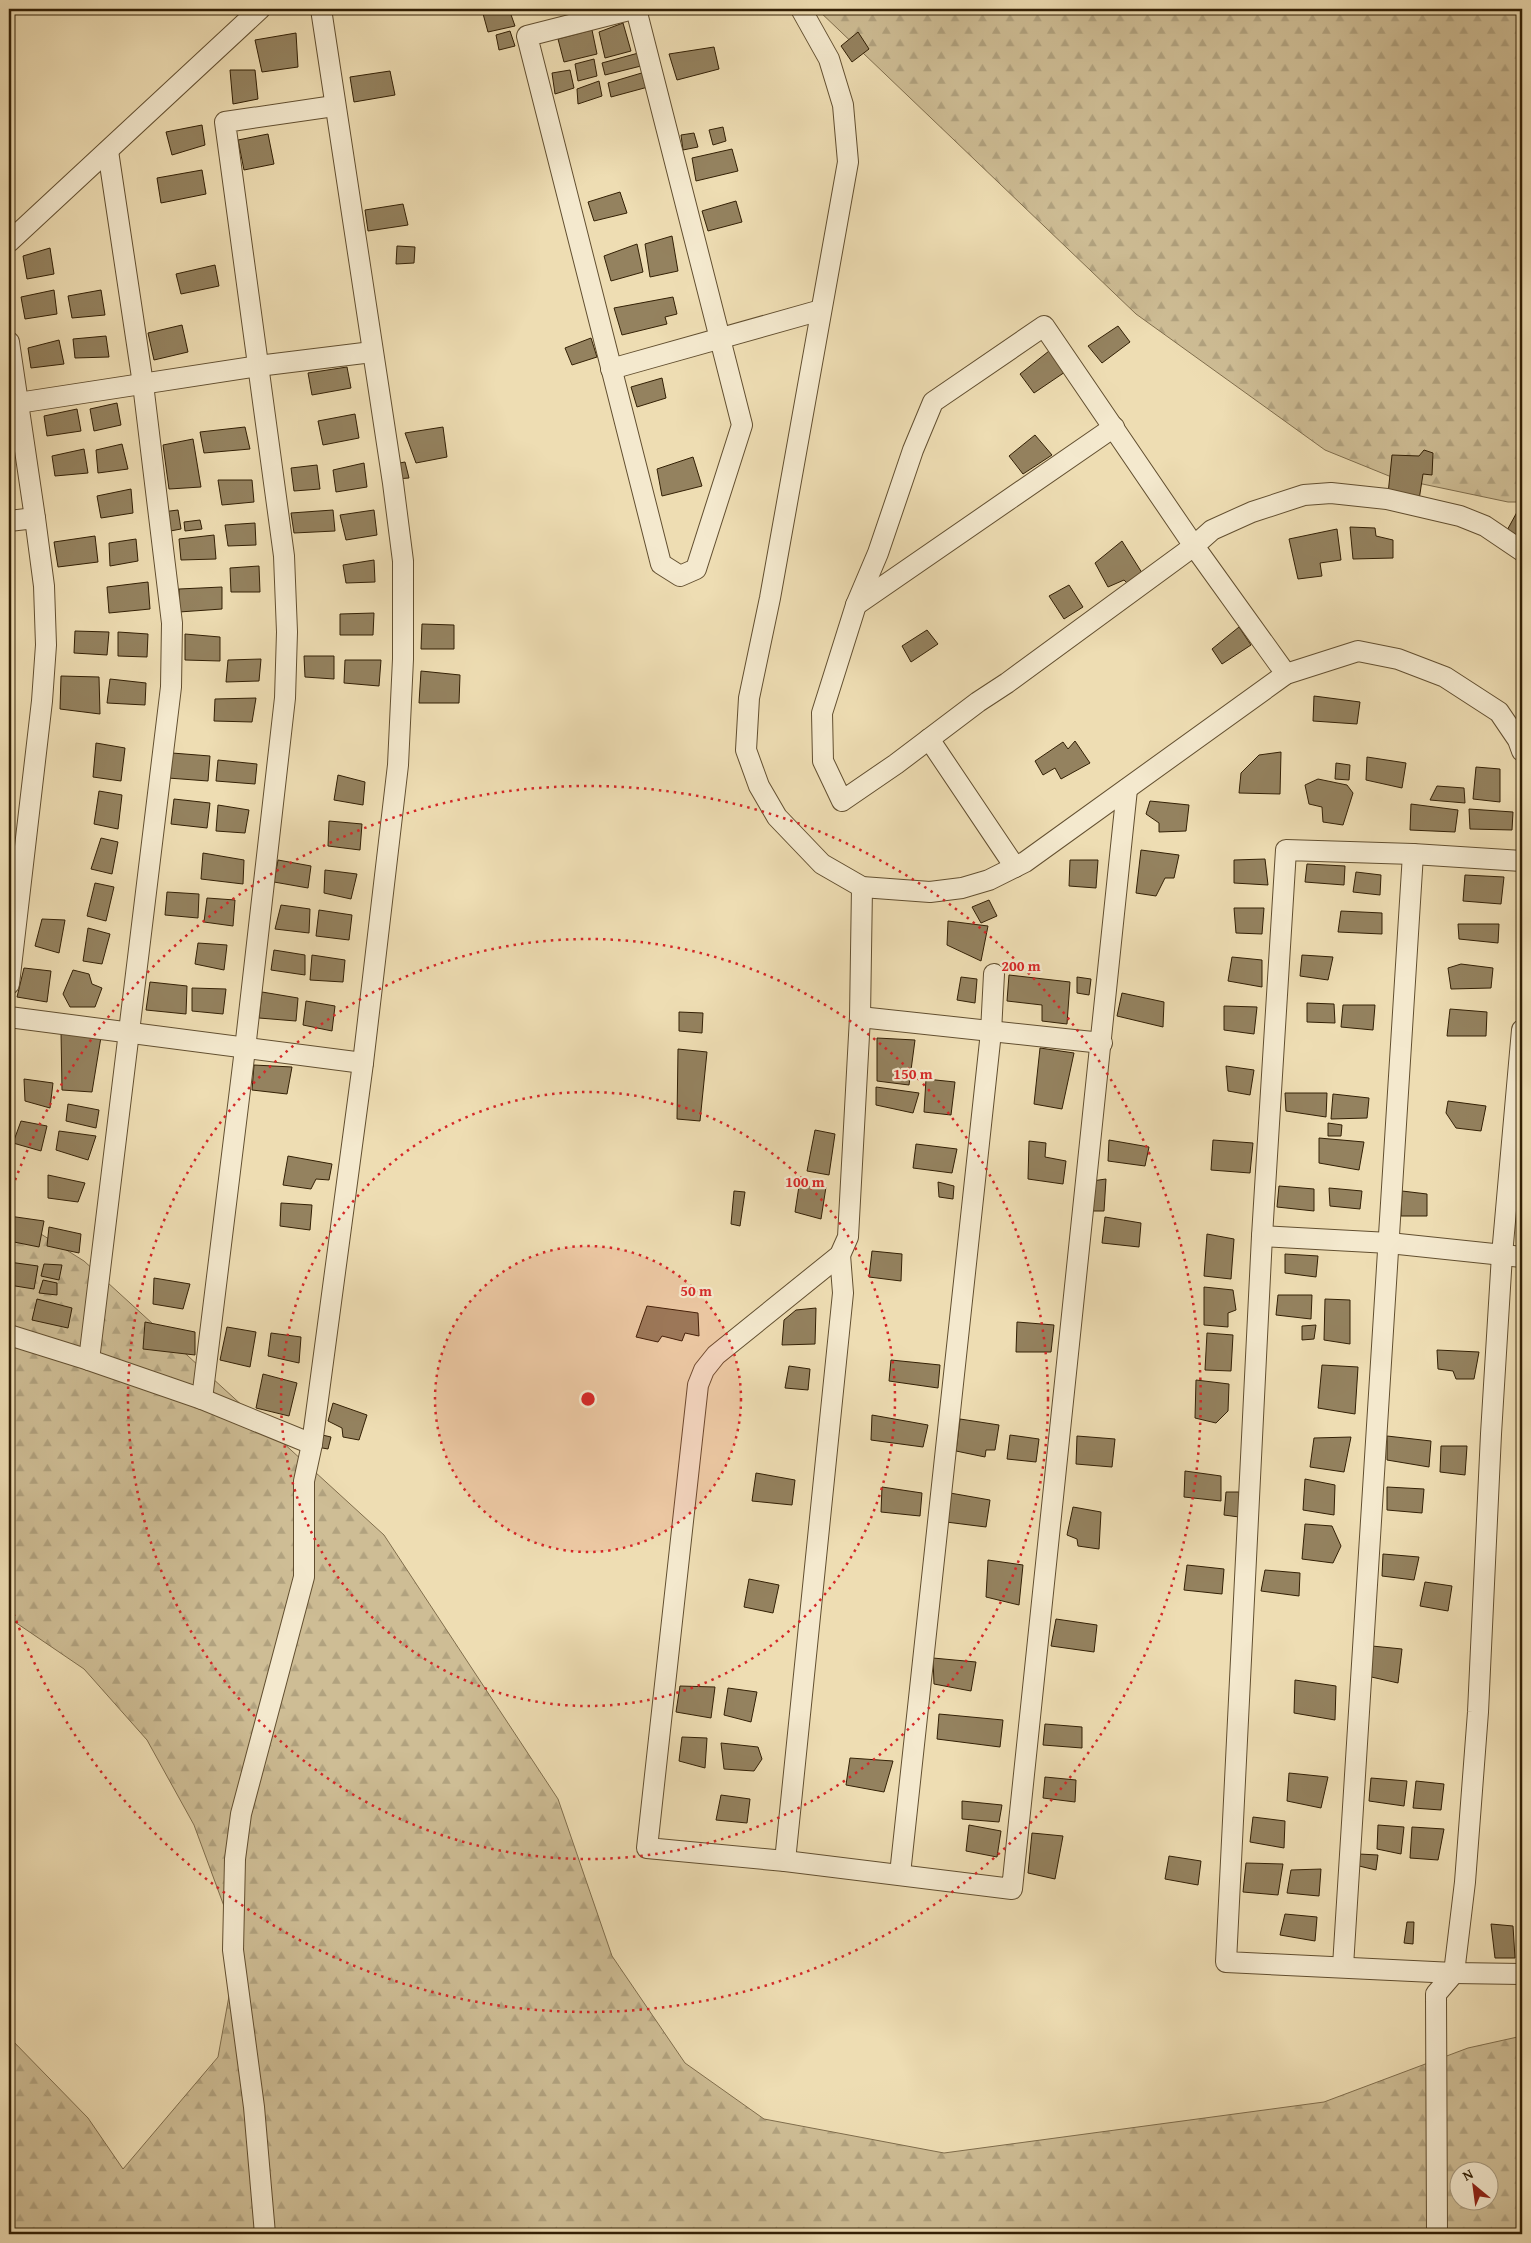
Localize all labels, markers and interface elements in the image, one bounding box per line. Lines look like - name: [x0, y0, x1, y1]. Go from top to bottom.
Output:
- text: 200 m: [1001, 955, 1041, 976]
- text: 150 m: [893, 1063, 933, 1084]
- text: 100 m: [785, 1171, 825, 1192]
- text: 50 m: [680, 1280, 712, 1301]
- centre of rings: [579, 1390, 597, 1408]
- north arrow: [1448, 2160, 1498, 2210]
- text: N: [1459, 2163, 1477, 2186]

